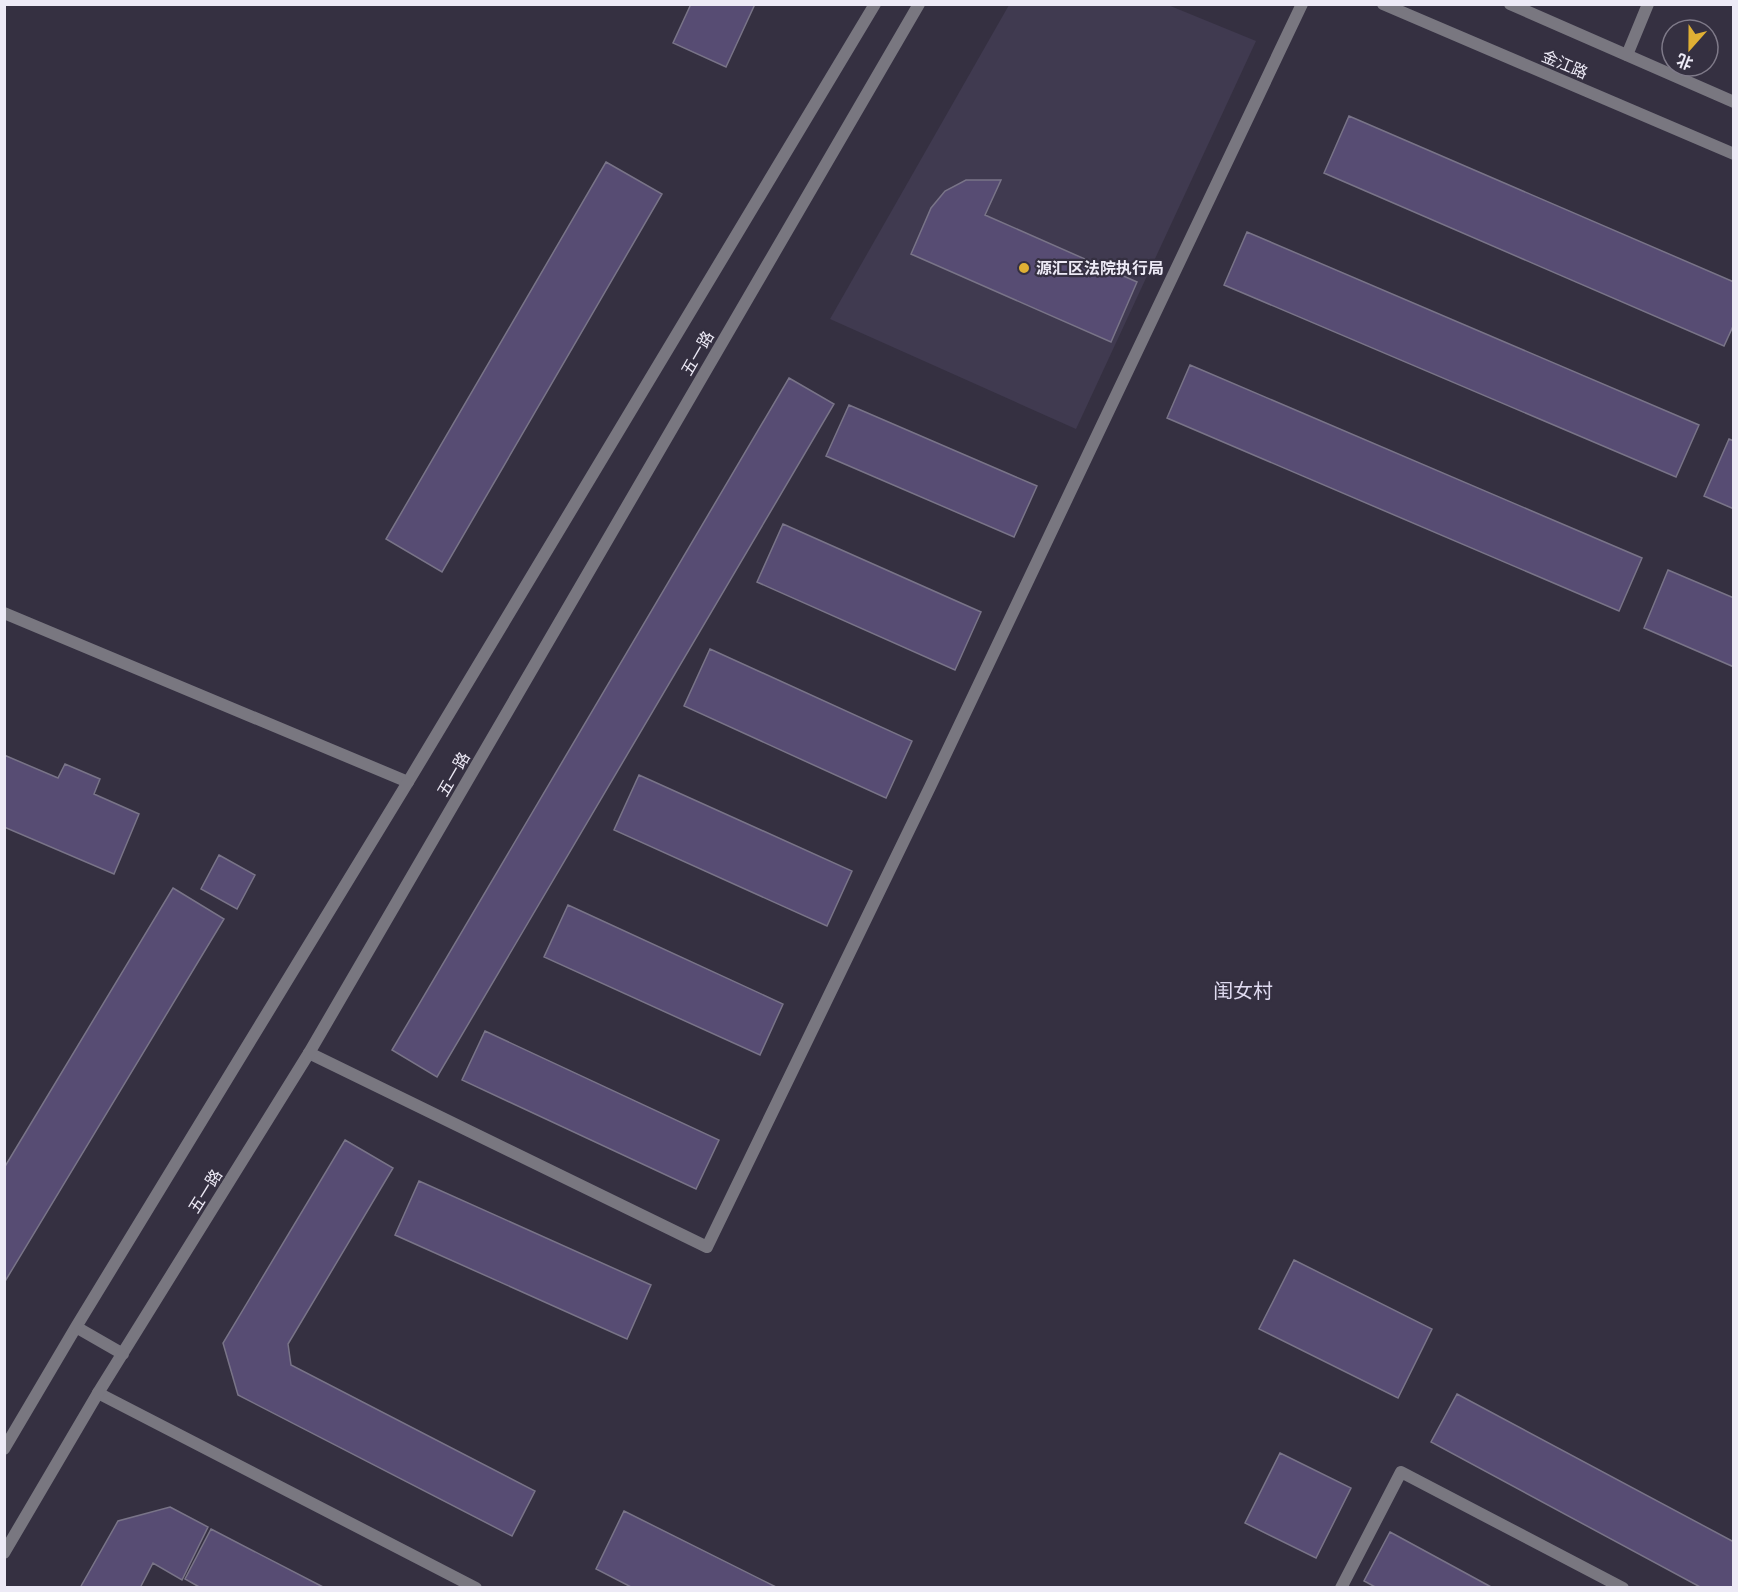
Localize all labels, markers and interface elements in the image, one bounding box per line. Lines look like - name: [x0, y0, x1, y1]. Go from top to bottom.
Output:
- north arrow: [1660, 18, 1720, 78]
- street label: 金江路: [1539, 47, 1590, 82]
- text: 北: [1674, 51, 1695, 72]
- place label: 源汇区法院执行局: [1036, 259, 1164, 277]
- marker: 源汇区法院执行局: [1017, 261, 1031, 275]
- street label: 五一路: [678, 328, 717, 378]
- street label: 五一路: [434, 749, 473, 799]
- district label: 闺女村: [1213, 980, 1273, 1002]
- street label: 五一路: [185, 1166, 225, 1216]

